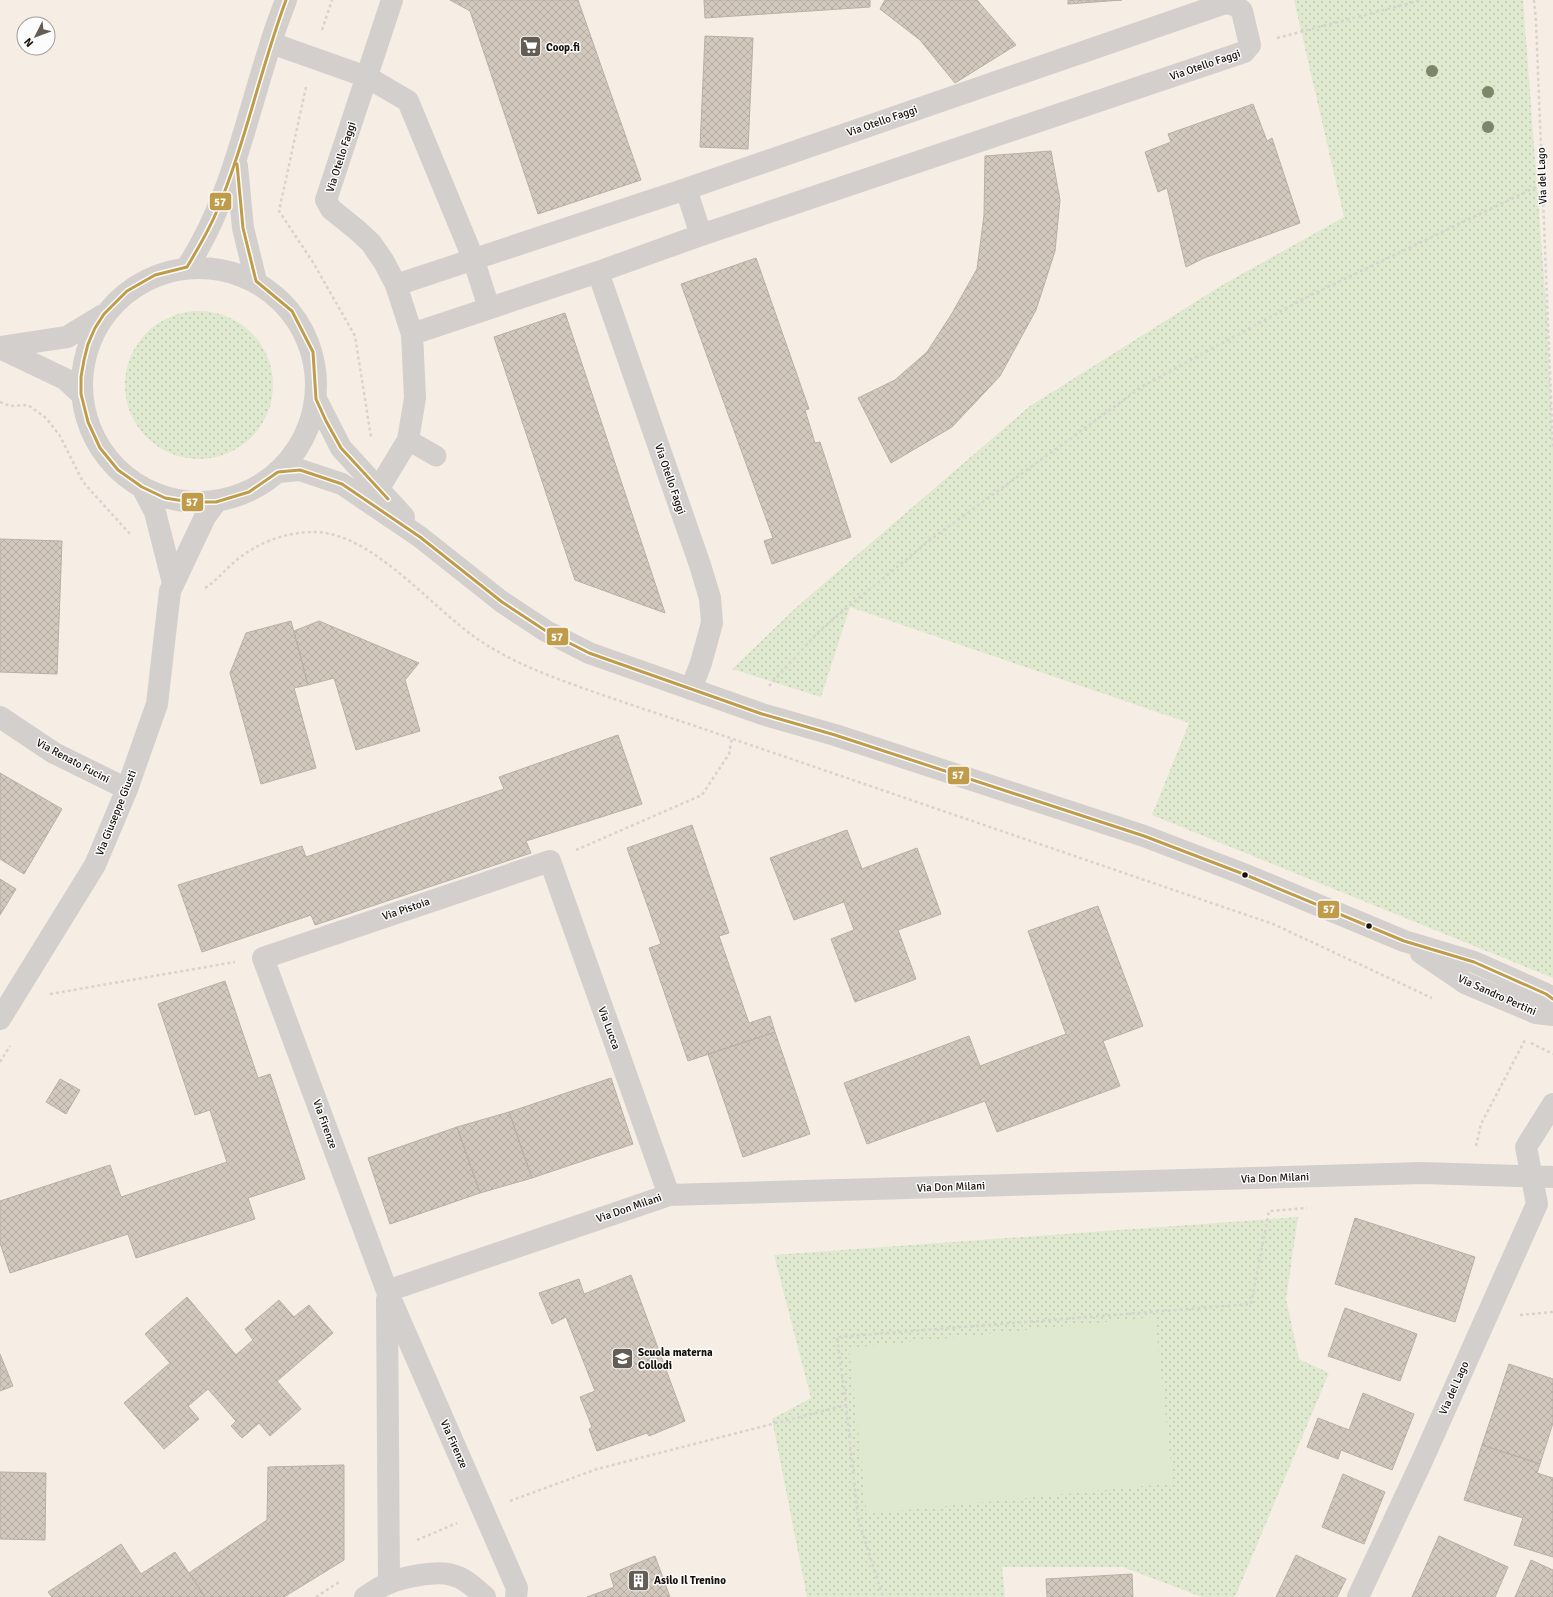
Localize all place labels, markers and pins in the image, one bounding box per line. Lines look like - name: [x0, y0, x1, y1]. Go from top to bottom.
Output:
- supermarket icon: Coop.fi: [518, 34, 544, 60]
- place label: Coop.fi: [546, 41, 580, 54]
- unlabelled marker: [1240, 870, 1250, 880]
- unlabelled marker: [1364, 921, 1374, 931]
- school or university icon: Scuola materna Collodi: [609, 1345, 635, 1371]
- place label: Scuola materna Collodi: [638, 1346, 713, 1372]
- building icon: Asilo Il Trenino: [625, 1567, 651, 1593]
- place label: Asilo Il Trenino: [654, 1574, 726, 1587]

